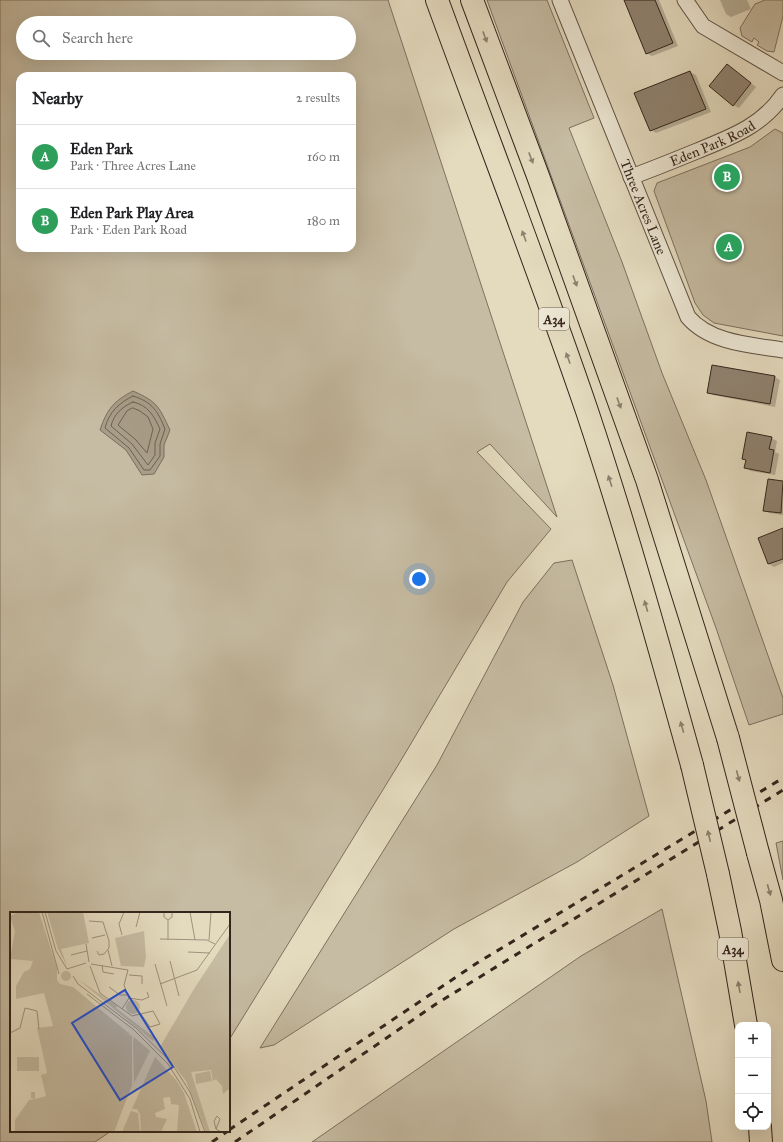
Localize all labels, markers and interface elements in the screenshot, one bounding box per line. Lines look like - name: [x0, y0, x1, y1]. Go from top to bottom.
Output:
- search box: [16, 16, 356, 60]
- icon: search: [30, 27, 52, 49]
- text: Search here: [62, 29, 133, 47]
- one-way arrow: [483, 31, 489, 43]
- text: Nearby: [32, 88, 83, 109]
- text: 2 results: [296, 90, 340, 106]
- street label: Eden Park Road: [667, 117, 759, 170]
- text: Eden Park: [70, 140, 133, 158]
- text: A: [41, 149, 49, 165]
- text: 160 m: [307, 149, 340, 165]
- one-way arrow: [528, 153, 534, 165]
- street label: Three Acres Lane: [616, 157, 670, 257]
- text: Park · Three Acres Lane: [70, 158, 196, 174]
- pin: B: [714, 162, 740, 192]
- text: Eden Park Play Area: [70, 204, 193, 222]
- text: B: [41, 213, 49, 229]
- text: 180 m: [307, 213, 340, 229]
- text: Park · Eden Park Road: [70, 222, 187, 238]
- one-way arrow: [521, 229, 527, 241]
- pin: A: [716, 232, 742, 262]
- one-way arrow: [573, 275, 579, 287]
- road number: A34: [539, 308, 569, 330]
- one-way arrow: [565, 352, 571, 364]
- one-way arrow: [617, 397, 623, 409]
- one-way arrow: [607, 475, 613, 487]
- your location: [409, 569, 429, 589]
- one-way arrow: [643, 600, 649, 612]
- one-way arrow: [679, 721, 685, 733]
- one-way arrow: [735, 770, 741, 782]
- one-way arrow: [706, 830, 712, 842]
- one-way arrow: [766, 885, 772, 897]
- inset map: [10, 912, 230, 1132]
- road number: A34: [718, 938, 748, 960]
- one-way arrow: [736, 981, 742, 993]
- map controls: [735, 1022, 771, 1130]
- button: +: [735, 1022, 771, 1058]
- button: −: [735, 1058, 771, 1094]
- button: locate: [735, 1094, 771, 1130]

